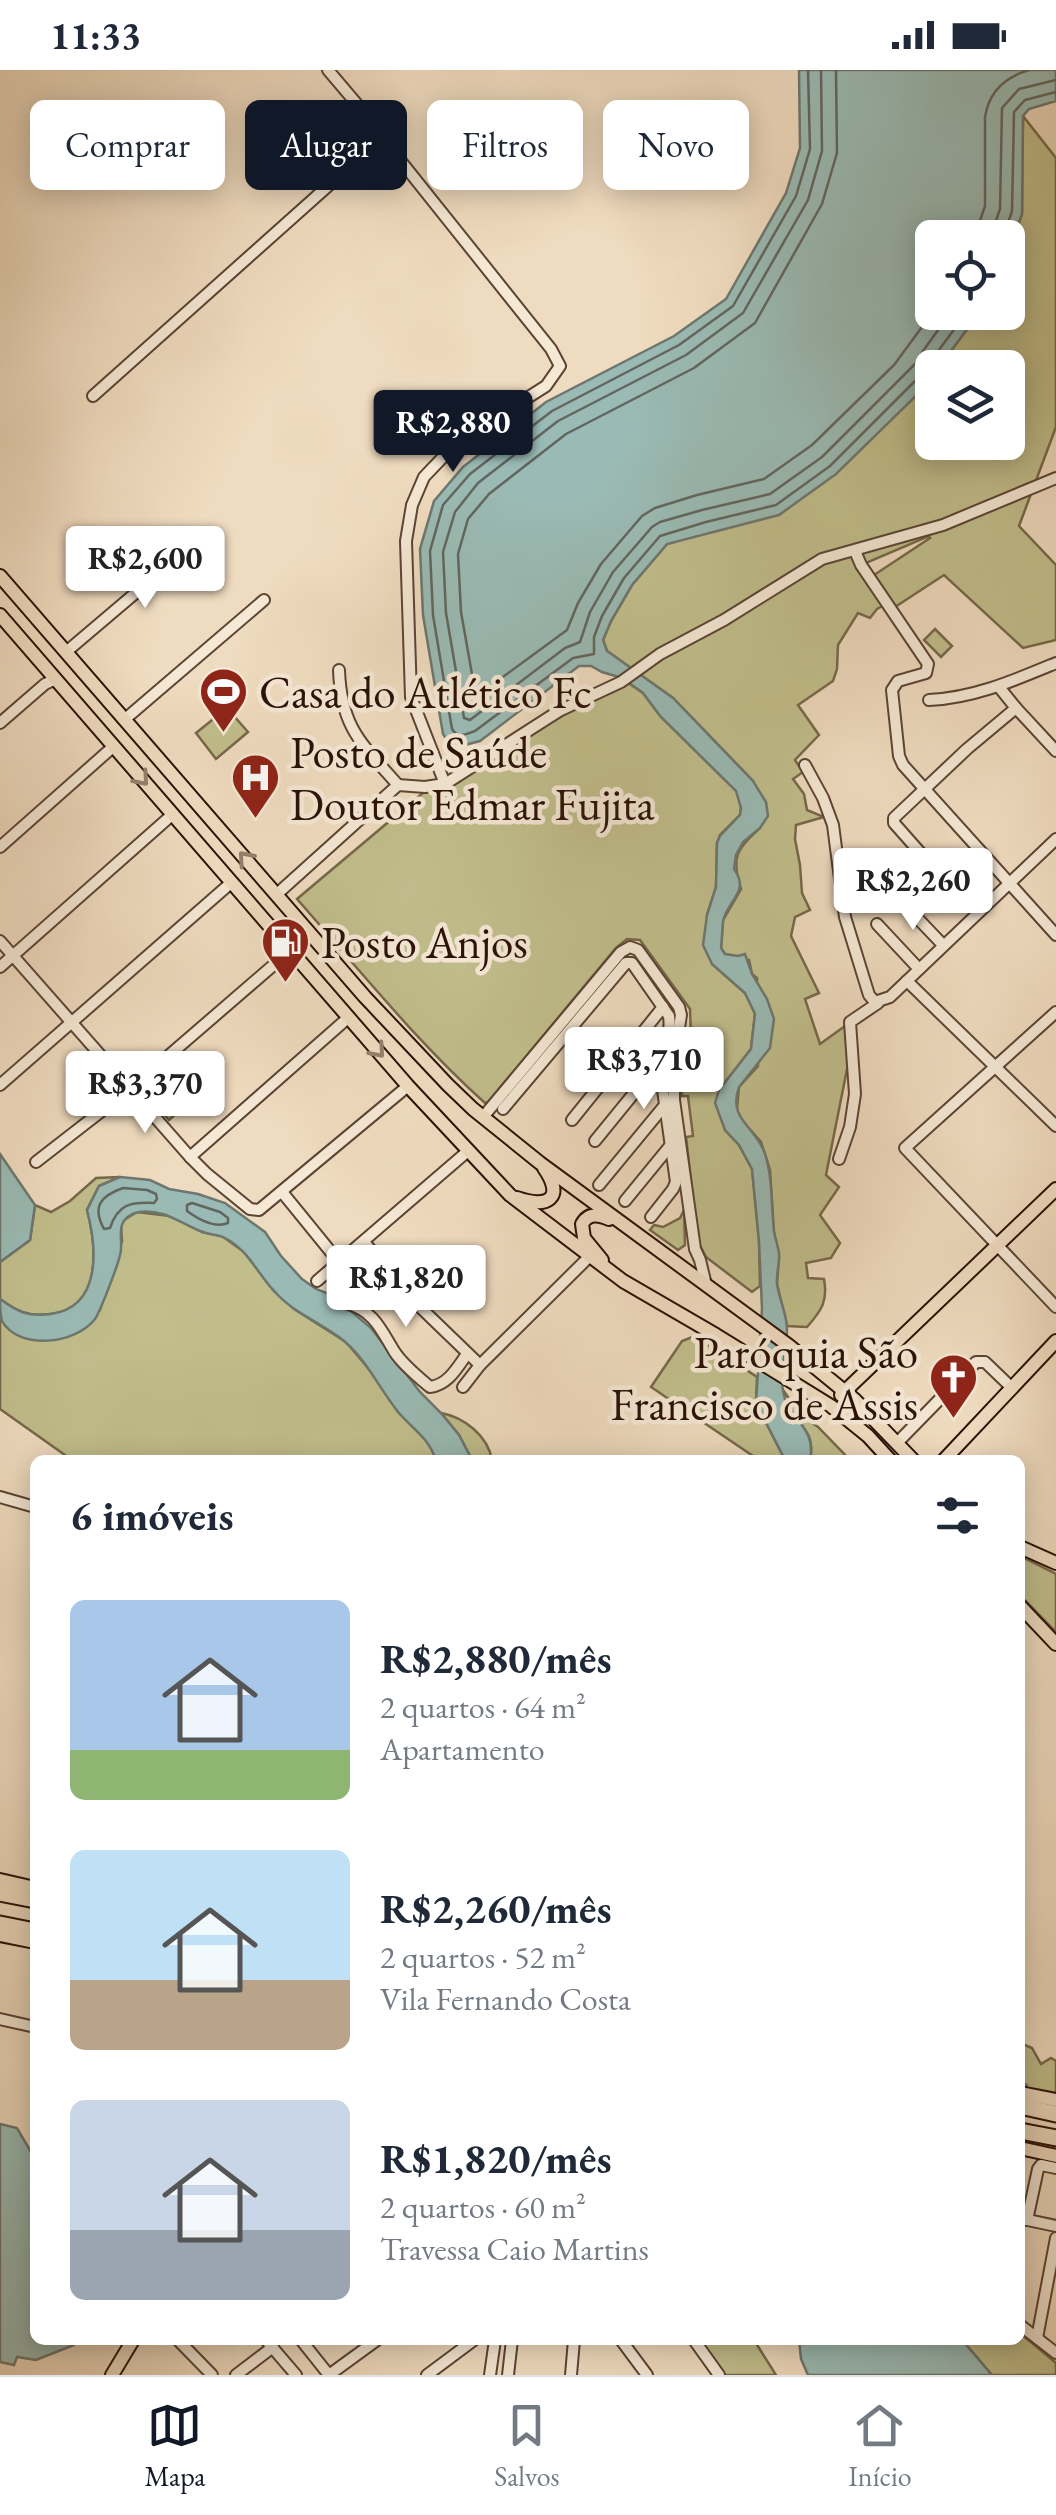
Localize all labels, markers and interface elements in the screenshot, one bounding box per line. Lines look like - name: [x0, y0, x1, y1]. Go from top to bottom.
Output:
- text: 11:33: [50, 11, 141, 60]
- chip: Comprar: [30, 100, 225, 190]
- chip: Alugar: [245, 100, 407, 190]
- chip: Filtros: [427, 100, 583, 190]
- chip: Novo: [603, 100, 749, 190]
- map controls: [915, 220, 1025, 460]
- button: locate: [915, 220, 1025, 330]
- button: layers: [915, 350, 1025, 460]
- pin: R$2,880: [361, 390, 545, 475]
- text: R$2,880: [396, 401, 510, 443]
- pin: R$2,600: [53, 526, 237, 611]
- text: R$2,600: [88, 537, 202, 579]
- place label: Casa do Atlético Fc: [259, 663, 592, 721]
- sports icon: Casa do Atlético Fc: [198, 666, 250, 734]
- place label: Posto de Saúde Doutor Edmar Fujita: [290, 723, 654, 833]
- hospital icon: Posto de Saúde Doutor Edmar Fujita: [229, 752, 281, 820]
- one-way arrow: [131, 767, 149, 786]
- pin: R$2,260: [821, 848, 1005, 933]
- one-way arrow: [239, 851, 257, 870]
- text: R$2,260: [856, 859, 970, 901]
- place label: Posto Anjos: [321, 913, 528, 971]
- fuel station icon: Posto Anjos: [260, 916, 312, 984]
- pin: R$3,710: [552, 1027, 736, 1112]
- text: R$3,710: [587, 1038, 701, 1080]
- one-way arrow: [367, 1039, 385, 1058]
- pin: R$3,370: [53, 1051, 237, 1136]
- text: R$3,370: [88, 1062, 202, 1104]
- pin: R$1,820: [314, 1245, 498, 1330]
- text: R$1,820: [349, 1256, 463, 1298]
- place label: Paróquia São Francisco de Assis: [611, 1323, 918, 1433]
- church icon: Paróquia São Francisco de Assis: [927, 1352, 979, 1420]
- text: 6 imóveis: [70, 1488, 234, 1543]
- icon: filters: [930, 1488, 985, 1543]
- text: R$2,880/mês: [380, 1631, 612, 1686]
- icon: home: [150, 1640, 270, 1760]
- text: 2 quartos · 64 m²: [380, 1686, 586, 1728]
- text: Apartamento: [380, 1728, 545, 1770]
- text: R$2,260/mês: [380, 1881, 612, 1936]
- icon: home: [150, 1890, 270, 2010]
- text: 2 quartos · 52 m²: [380, 1936, 586, 1978]
- text: Vila Fernando Costa: [380, 1978, 631, 2020]
- text: R$1,820/mês: [380, 2131, 612, 2186]
- icon: home: [150, 2140, 270, 2260]
- text: 2 quartos · 60 m²: [380, 2186, 586, 2228]
- text: Travessa Caio Martins: [380, 2228, 649, 2270]
- tab: Mapa: [144, 2398, 205, 2494]
- tab: Salvos: [494, 2398, 560, 2494]
- tab: Início: [848, 2398, 912, 2494]

